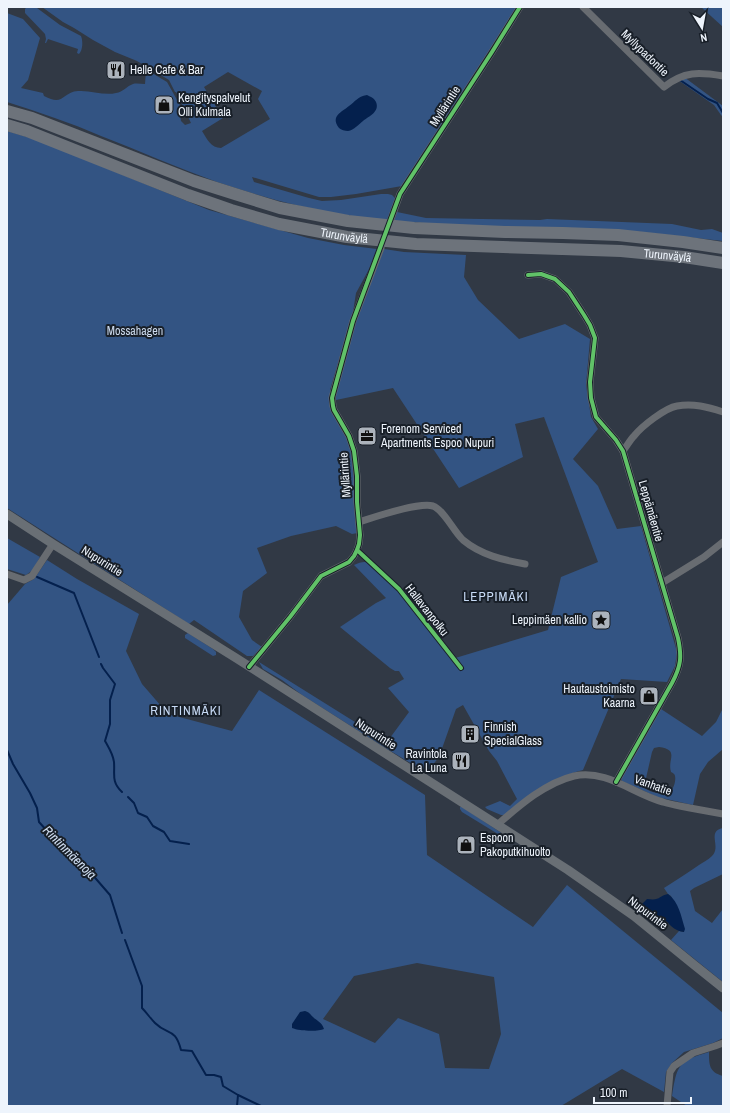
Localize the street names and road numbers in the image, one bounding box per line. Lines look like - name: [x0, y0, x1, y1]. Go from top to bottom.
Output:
- street label: Myllypadontie: [618, 26, 672, 80]
- street label: Myllärintie: [426, 83, 464, 129]
- street label: Turunväylä: [319, 224, 369, 247]
- street label: Turunväylä: [643, 245, 693, 266]
- street label: Myllärintie: [335, 452, 355, 498]
- street label: Leppämäentie: [635, 479, 667, 543]
- street label: Nupurintie: [78, 542, 126, 580]
- street label: Hallavanpolku: [402, 581, 452, 639]
- street label: Nupurintie: [352, 715, 400, 753]
- street label: Vanhatie: [632, 771, 674, 799]
- street label: Nupurintie: [625, 893, 671, 933]

